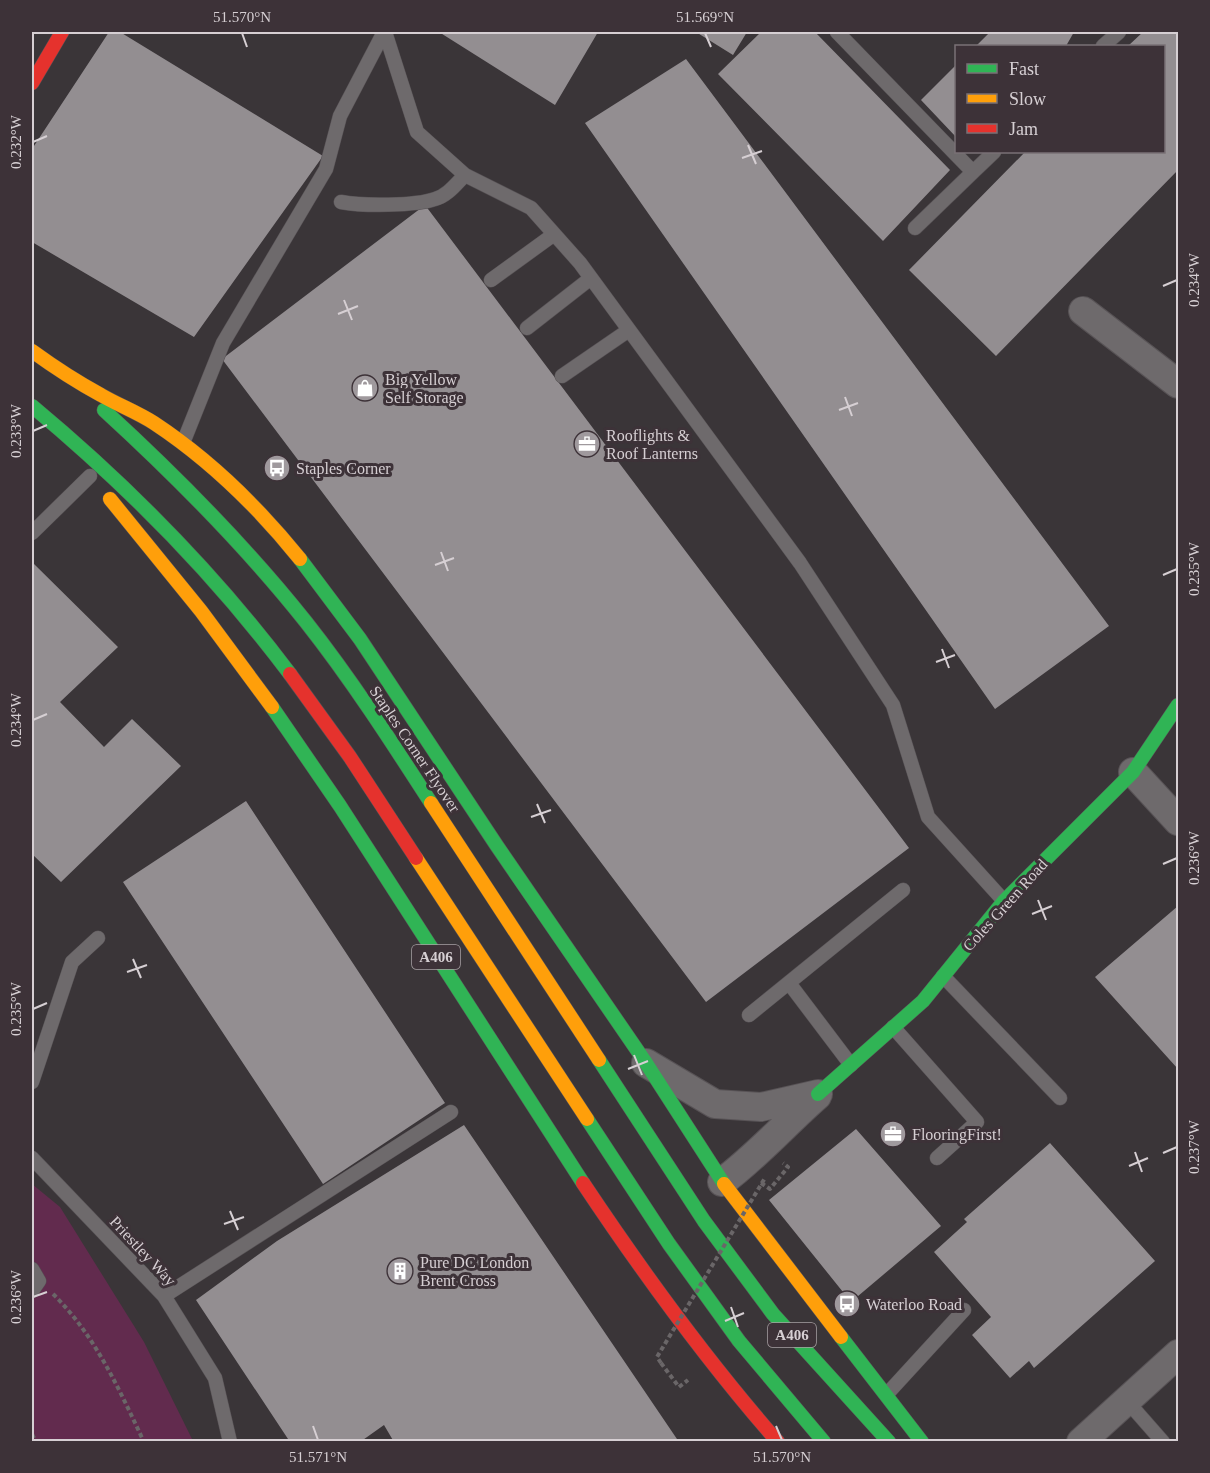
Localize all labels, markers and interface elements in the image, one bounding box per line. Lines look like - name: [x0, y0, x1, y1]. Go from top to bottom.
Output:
- text: 51.570°N: [213, 9, 271, 25]
- text: 51.569°N: [676, 9, 734, 25]
- legend: [955, 45, 1165, 153]
- text: Fast: [1009, 59, 1039, 79]
- text: Slow: [1009, 89, 1046, 109]
- text: 0.232°W: [8, 114, 24, 169]
- text: Jam: [1009, 119, 1038, 139]
- text: 0.234°W: [1186, 252, 1202, 307]
- place label: Big Yellow Self Storage: [385, 371, 464, 407]
- shop icon: Big Yellow Self Storage: [350, 373, 380, 403]
- text: 0.233°W: [8, 403, 24, 458]
- place label: Rooflights & Roof Lanterns: [606, 427, 698, 462]
- office icon: Rooflights & Roof Lanterns: [572, 429, 602, 459]
- bus stop icon: Staples Corner: [262, 453, 292, 483]
- place label: Staples Corner: [296, 460, 391, 478]
- text: 0.235°W: [1186, 541, 1202, 596]
- street label: Staples Corner Flyover: [366, 683, 464, 816]
- text: 0.234°W: [8, 692, 24, 747]
- text: 0.236°W: [1186, 830, 1202, 885]
- street label: Coles Green Road: [959, 856, 1051, 954]
- road number: A406: [412, 945, 460, 969]
- text: 0.235°W: [8, 981, 24, 1036]
- office icon: FlooringFirst!: [878, 1119, 908, 1149]
- text: 0.237°W: [1186, 1119, 1202, 1174]
- place label: FlooringFirst!: [912, 1126, 1002, 1144]
- street label: Priestley Way: [106, 1213, 179, 1290]
- place label: Pure DC London Brent Cross: [420, 1254, 529, 1289]
- building icon: Pure DC London Brent Cross: [385, 1256, 415, 1286]
- text: 0.236°W: [8, 1269, 24, 1324]
- bus stop icon: Waterloo Road: [832, 1289, 862, 1319]
- place label: Waterloo Road: [866, 1296, 962, 1313]
- road number: A406: [768, 1323, 816, 1347]
- text: 51.571°N: [289, 1449, 347, 1465]
- text: 51.570°N: [753, 1449, 811, 1465]

